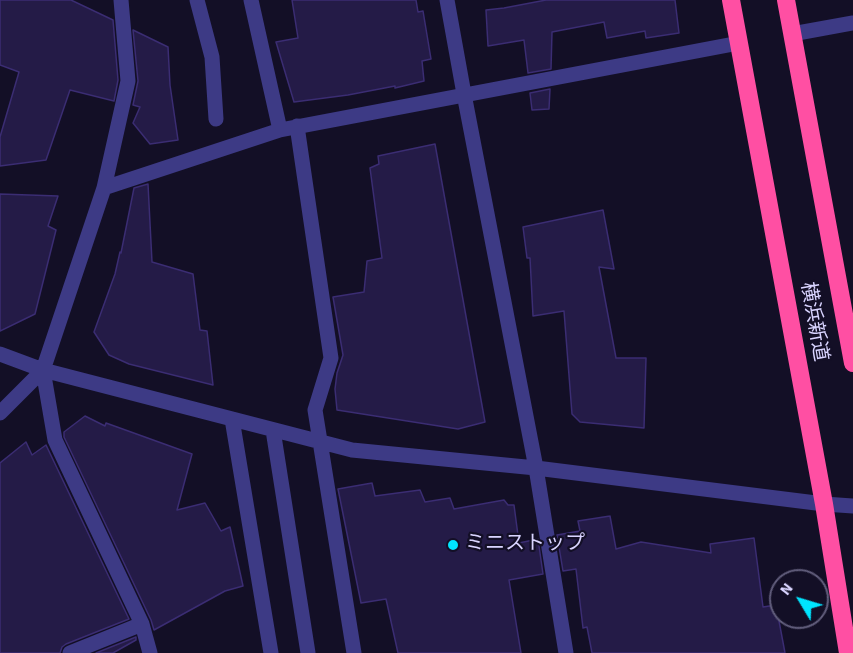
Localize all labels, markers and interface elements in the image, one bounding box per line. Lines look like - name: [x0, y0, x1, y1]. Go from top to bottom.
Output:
- street label: 横浜新道: [794, 281, 832, 363]
- place label: ミニストップ: [465, 533, 585, 557]
- marker: ミニストップ: [446, 538, 460, 552]
- north arrow: [769, 569, 829, 629]
- text: N: [774, 578, 798, 600]

